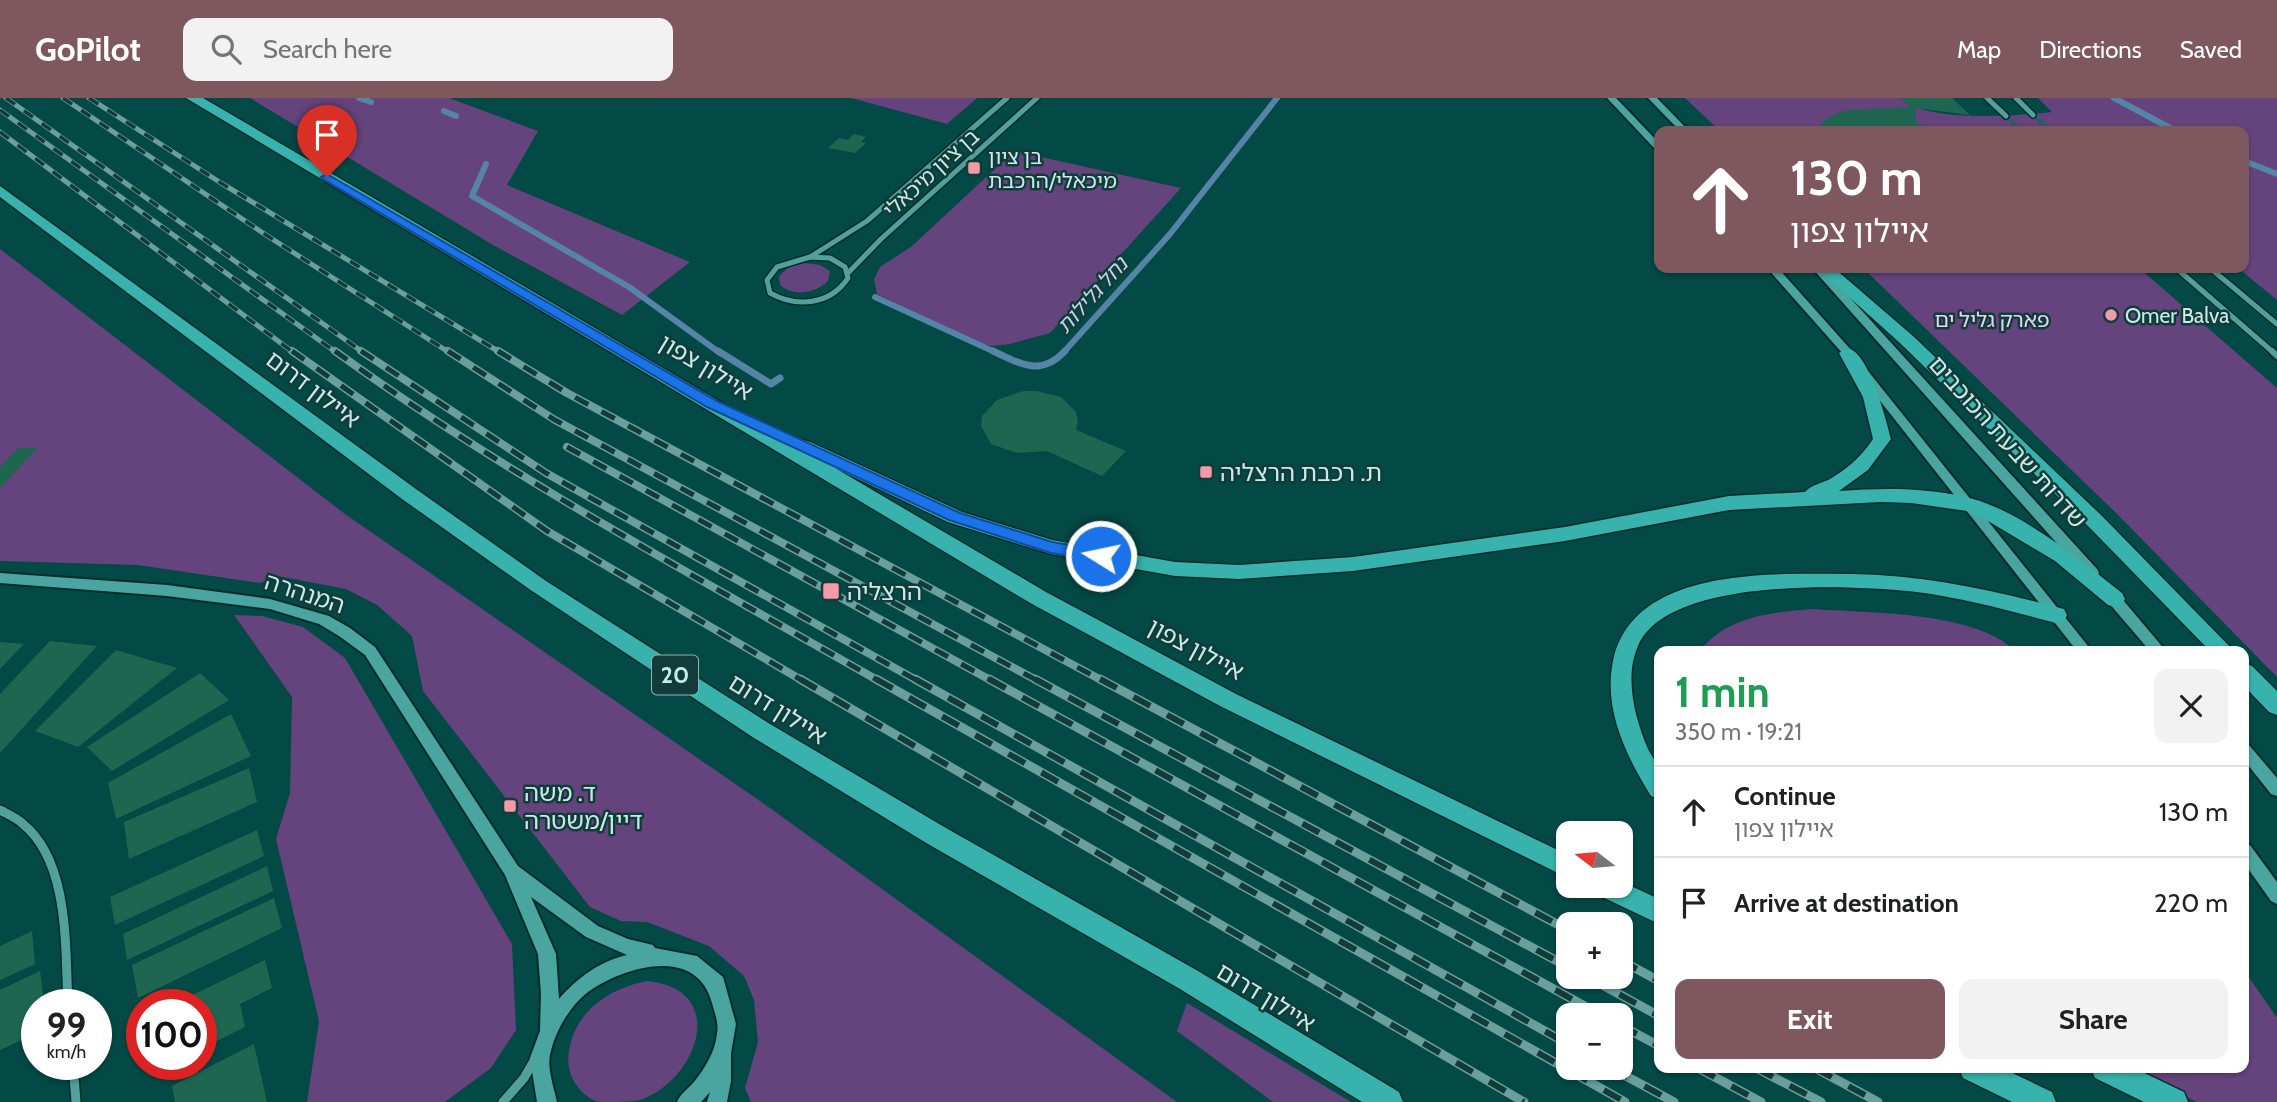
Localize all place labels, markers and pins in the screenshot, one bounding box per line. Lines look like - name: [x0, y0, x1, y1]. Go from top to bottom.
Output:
- pin: [297, 105, 357, 177]
- place label: בן ציון מיכאלי/הרכבת: [988, 144, 1117, 193]
- marker: בן ציון מיכאלי/הרכבת: [966, 160, 982, 176]
- place label: Omer Balva: [2125, 303, 2229, 328]
- marker: Omer Balva: [2103, 307, 2119, 323]
- place label: ת. רכבת הרצליה: [1220, 458, 1382, 487]
- marker: ת. רכבת הרצליה: [1198, 464, 1214, 480]
- place label: הרצליה: [847, 577, 922, 606]
- marker: הרצליה: [821, 581, 841, 601]
- place label: ד. משה דיין/משטרה: [524, 778, 643, 835]
- marker: ד. משה דיין/משטרה: [502, 798, 518, 814]

